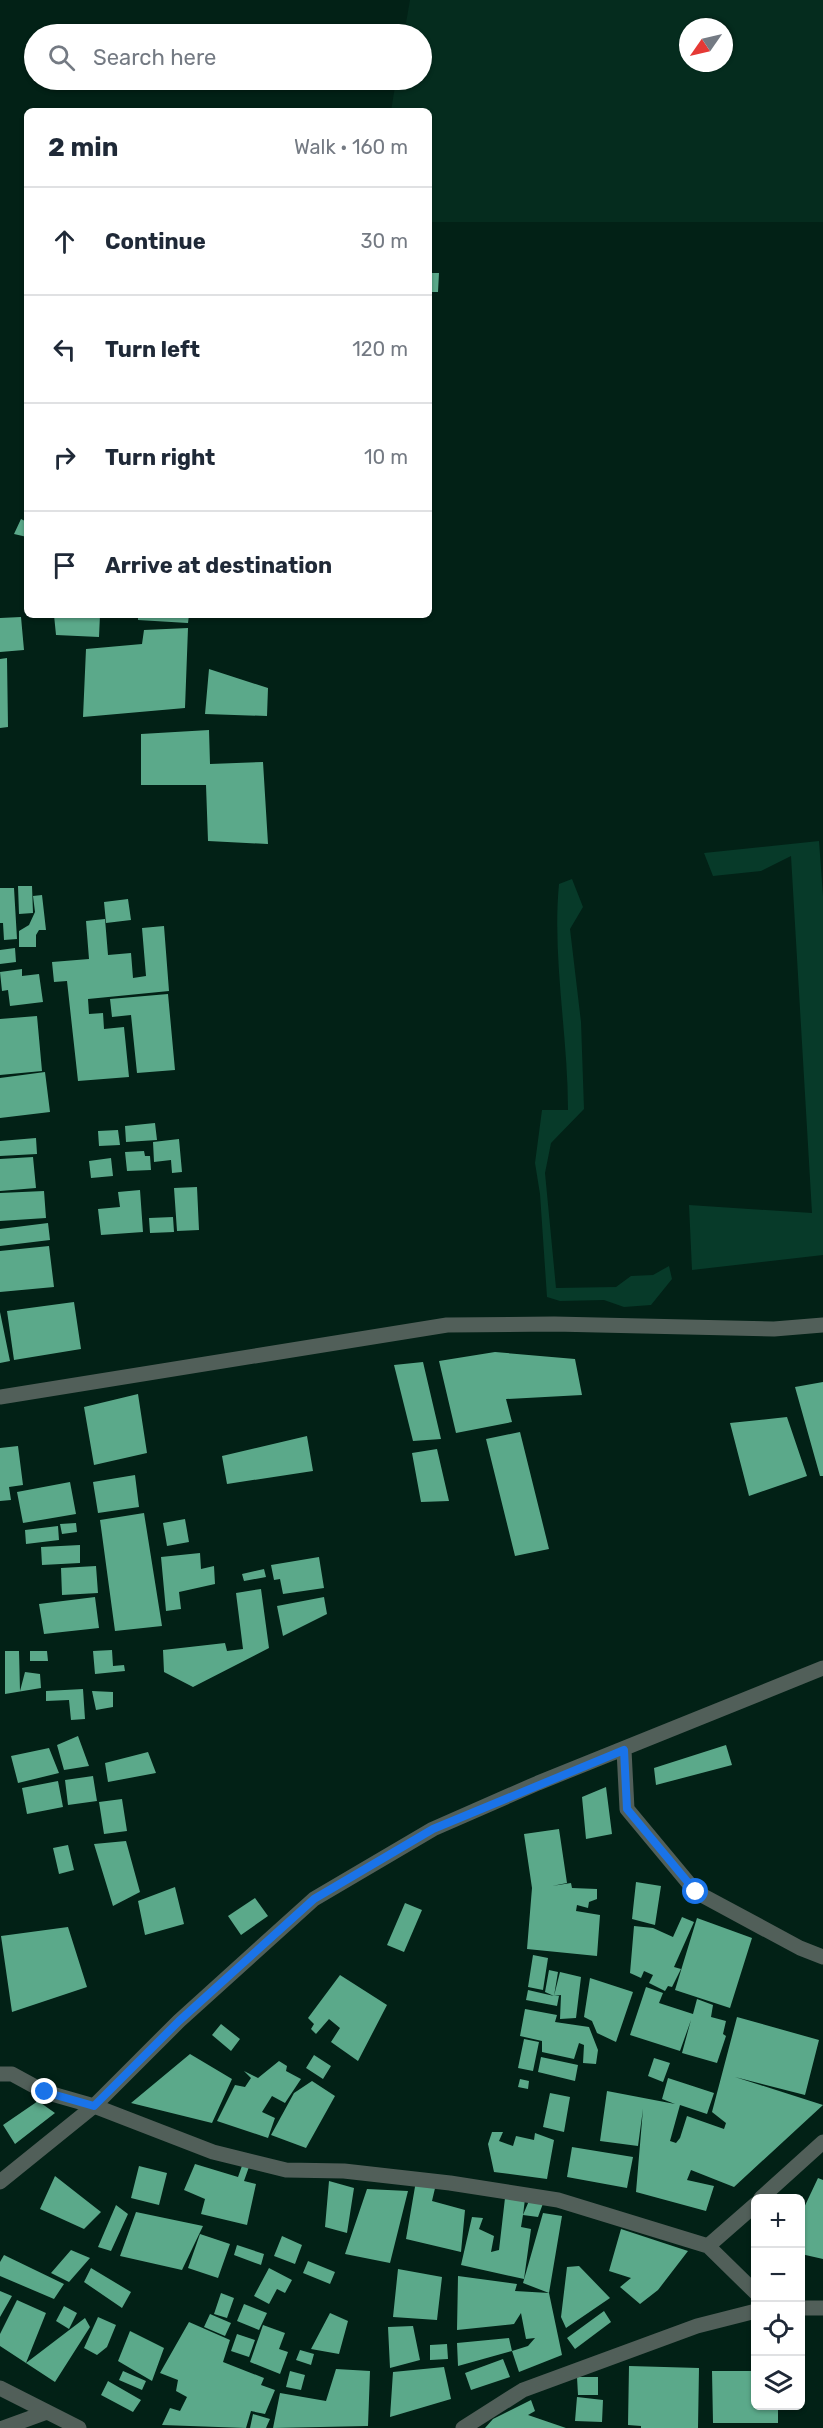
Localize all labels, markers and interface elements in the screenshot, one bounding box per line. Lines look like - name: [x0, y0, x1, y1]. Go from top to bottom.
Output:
- north arrow: [679, 18, 733, 72]
- search box: [24, 24, 432, 90]
- icon: search: [45, 41, 78, 74]
- text: Search here: [93, 44, 216, 71]
- text: 2 min: [48, 132, 118, 163]
- text: Walk · 160 m: [294, 135, 408, 159]
- icon: ahead: [48, 225, 81, 258]
- text: Continue: [105, 228, 206, 255]
- text: 30 m: [361, 229, 408, 253]
- icon: left: [48, 333, 81, 366]
- text: Turn left: [105, 336, 200, 363]
- text: 120 m: [352, 337, 408, 361]
- icon: right: [48, 441, 81, 474]
- text: Turn right: [105, 444, 215, 471]
- text: 10 m: [364, 445, 408, 469]
- icon: arrive: [48, 549, 81, 582]
- text: Arrive at destination: [105, 552, 332, 579]
- route start: [682, 1878, 708, 1904]
- route end: [31, 2078, 57, 2104]
- map controls: [751, 2194, 805, 2410]
- button: +: [751, 2194, 805, 2248]
- button: −: [751, 2248, 805, 2302]
- button: locate: [751, 2302, 805, 2356]
- button: layers: [751, 2356, 805, 2410]

